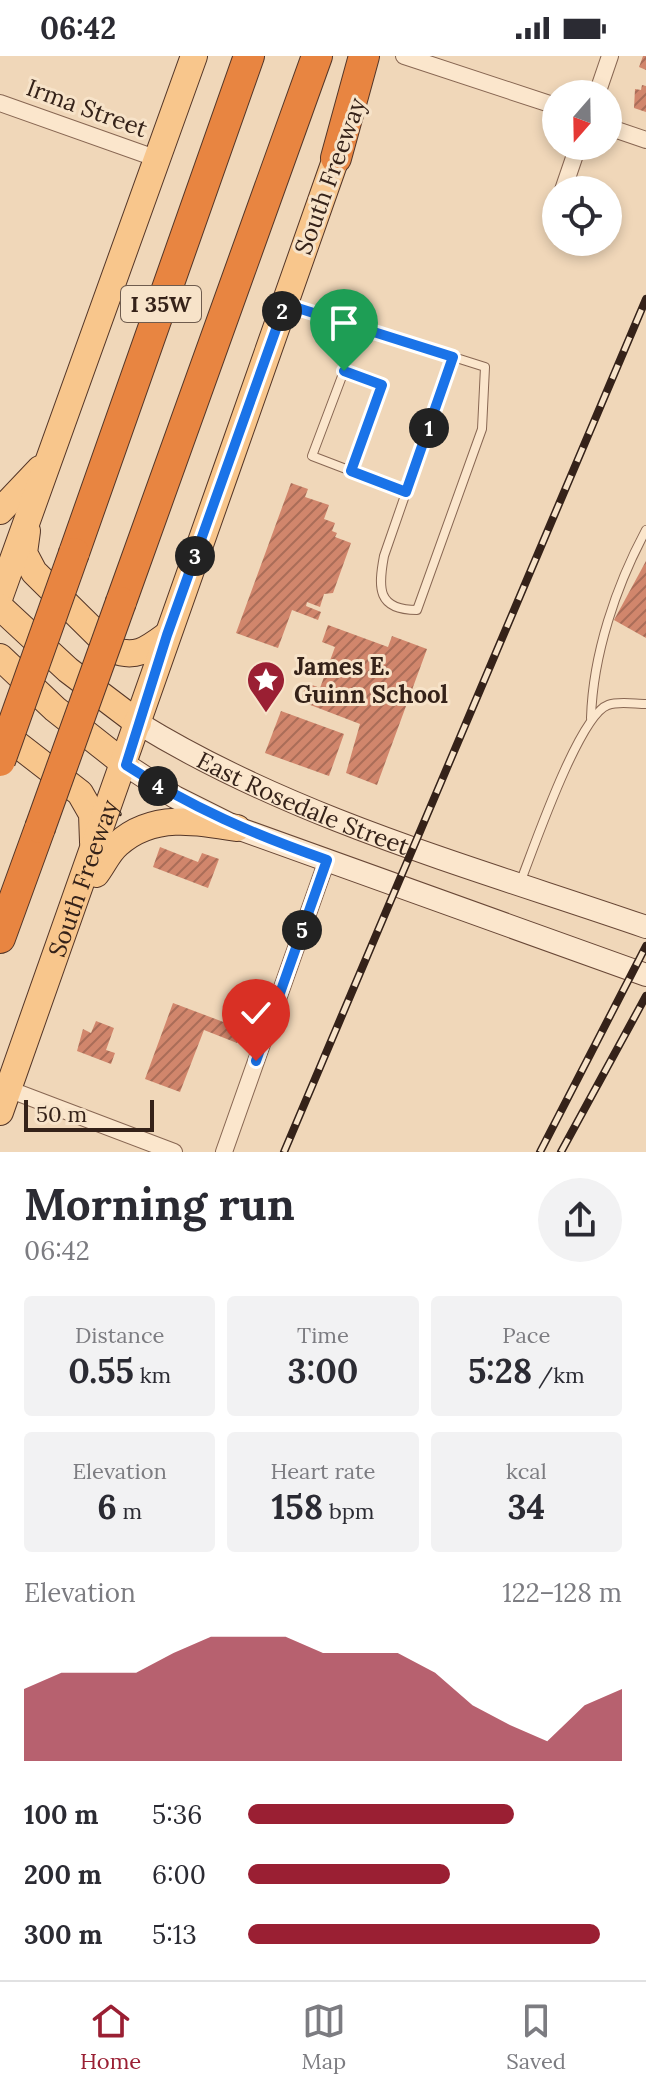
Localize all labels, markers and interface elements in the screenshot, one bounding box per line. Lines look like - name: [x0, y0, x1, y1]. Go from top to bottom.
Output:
- text: 06:42: [40, 9, 116, 47]
- street label: Irma Street: [22, 72, 152, 144]
- north arrow: [542, 80, 622, 160]
- map controls: [542, 80, 622, 256]
- street label: South Freeway: [287, 93, 373, 259]
- button: locate: [542, 176, 622, 256]
- road number: I 35W: [121, 286, 201, 322]
- pin: [310, 289, 378, 371]
- pin: 2: [262, 291, 302, 331]
- text: 2: [276, 297, 288, 325]
- icon: arrive: [322, 301, 366, 345]
- pin: 1: [409, 408, 449, 448]
- text: 1: [425, 414, 433, 442]
- pin: 3: [175, 536, 215, 576]
- text: 3: [189, 542, 201, 570]
- place label: James E. Guinn School: [294, 651, 448, 710]
- place icon: James E. Guinn School: [245, 659, 287, 714]
- street label: East Rosedale Street: [192, 744, 414, 862]
- pin: 4: [138, 766, 178, 806]
- text: 4: [152, 772, 164, 800]
- street label: South Freeway: [41, 795, 125, 961]
- pin: 5: [282, 910, 322, 950]
- text: 5: [296, 916, 308, 944]
- pin: [222, 979, 290, 1061]
- icon: check: [234, 991, 278, 1035]
- scale bar: [24, 1096, 154, 1132]
- text: 50 m: [36, 1100, 87, 1128]
- text: Morning run: [24, 1176, 295, 1232]
- button: share: [538, 1178, 622, 1262]
- text: 06:42: [24, 1234, 90, 1267]
- text: Distance: [75, 1321, 164, 1349]
- text: Time: [297, 1321, 349, 1349]
- text: Pace: [502, 1321, 550, 1349]
- text: 0.55: [68, 1349, 134, 1392]
- text: 3:00: [288, 1349, 358, 1392]
- text: 5:28: [468, 1349, 532, 1392]
- text: km: [134, 1361, 171, 1389]
- text: /km: [532, 1361, 585, 1389]
- text: Elevation: [72, 1457, 167, 1485]
- text: Heart rate: [271, 1457, 375, 1485]
- text: kcal: [506, 1457, 547, 1485]
- text: 6: [97, 1485, 117, 1528]
- text: 158: [271, 1485, 323, 1528]
- text: 34: [508, 1485, 545, 1528]
- text: m: [117, 1497, 142, 1525]
- text: bpm: [323, 1497, 375, 1525]
- text: Elevation: [24, 1576, 136, 1609]
- text: 122–128 m: [502, 1576, 622, 1609]
- text: 100 m: [24, 1798, 98, 1831]
- text: 5:36: [152, 1798, 202, 1831]
- text: 200 m: [24, 1858, 102, 1891]
- text: 6:00: [152, 1858, 206, 1891]
- text: 300 m: [24, 1918, 102, 1951]
- text: 5:13: [152, 1918, 197, 1951]
- tab: Home: [80, 1999, 141, 2075]
- tab: Map: [301, 1999, 346, 2075]
- tab: Saved: [506, 1999, 566, 2075]

